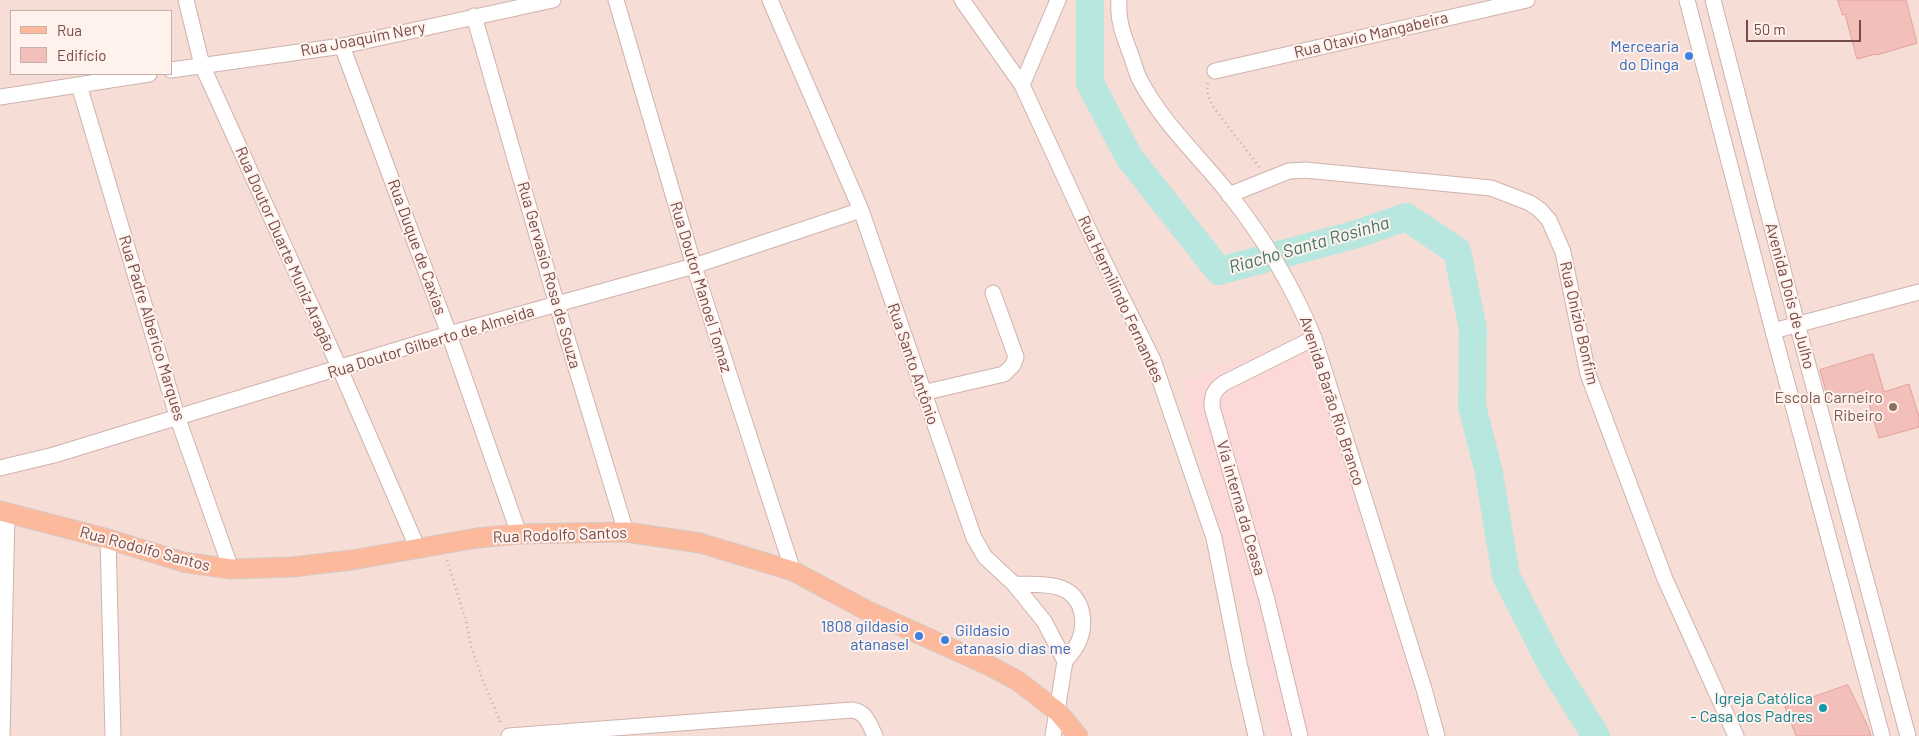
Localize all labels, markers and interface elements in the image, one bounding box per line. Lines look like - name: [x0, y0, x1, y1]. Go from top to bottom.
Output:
- street label: Rua Otavio Mangabeira: [1292, 8, 1450, 62]
- legend: [10, 10, 172, 75]
- scale bar: [1749, 10, 1864, 42]
- street label: Rua Joaquim Nery: [299, 17, 427, 61]
- text: 50 m: [1754, 20, 1786, 38]
- text: Rua: [57, 21, 82, 39]
- place label: Mercearia do Dinga: [1610, 37, 1679, 75]
- text: Edifício: [57, 46, 106, 64]
- marker: Mercearia do Dinga: [1683, 50, 1695, 62]
- street label: Rua Doutor Duarte Muniz Aragão: [231, 144, 339, 354]
- street label: Rua Duque de Caxias: [384, 177, 450, 317]
- street label: Rua Gervasio Rosa de Souza: [513, 179, 585, 371]
- street label: Rua Doutor Manoel Tomaz: [666, 199, 736, 375]
- water label: Riacho Santa Rosinha: [1226, 212, 1392, 278]
- street label: Rua Hermilindo Fernandes: [1074, 213, 1168, 385]
- street label: Avenida Dois de Julho: [1761, 221, 1819, 371]
- street label: Rua Padre Alberico Marques: [115, 233, 189, 423]
- street label: Rua Onizio Bonfim: [1555, 259, 1603, 387]
- street label: Rua Doutor Gilberto de Almeida: [325, 301, 537, 383]
- street label: Rua Santo Antônio: [883, 301, 943, 427]
- street label: Avenida Barão Rio Branco: [1296, 314, 1368, 488]
- place label: Escola Carneiro Ribeiro: [1774, 388, 1883, 426]
- marker: Escola Carneiro Ribeiro: [1887, 401, 1899, 413]
- street label: Via interna da Ceasa: [1213, 438, 1269, 578]
- street label: Rua Rodolfo Santos: [78, 522, 212, 576]
- street label: Rua Rodolfo Santos: [493, 523, 627, 547]
- place label: 1808 gildasio atanasel: [821, 617, 909, 655]
- place label: Gildasio atanasio dias me: [955, 621, 1071, 659]
- marker: 1808 gildasio atanasel: [913, 630, 925, 642]
- marker: Gildasio atanasio dias me: [939, 634, 951, 646]
- place label: Igreja Católica - Casa dos Padres: [1690, 689, 1813, 727]
- marker: Igreja Católica - Casa dos Padres: [1817, 702, 1829, 714]

